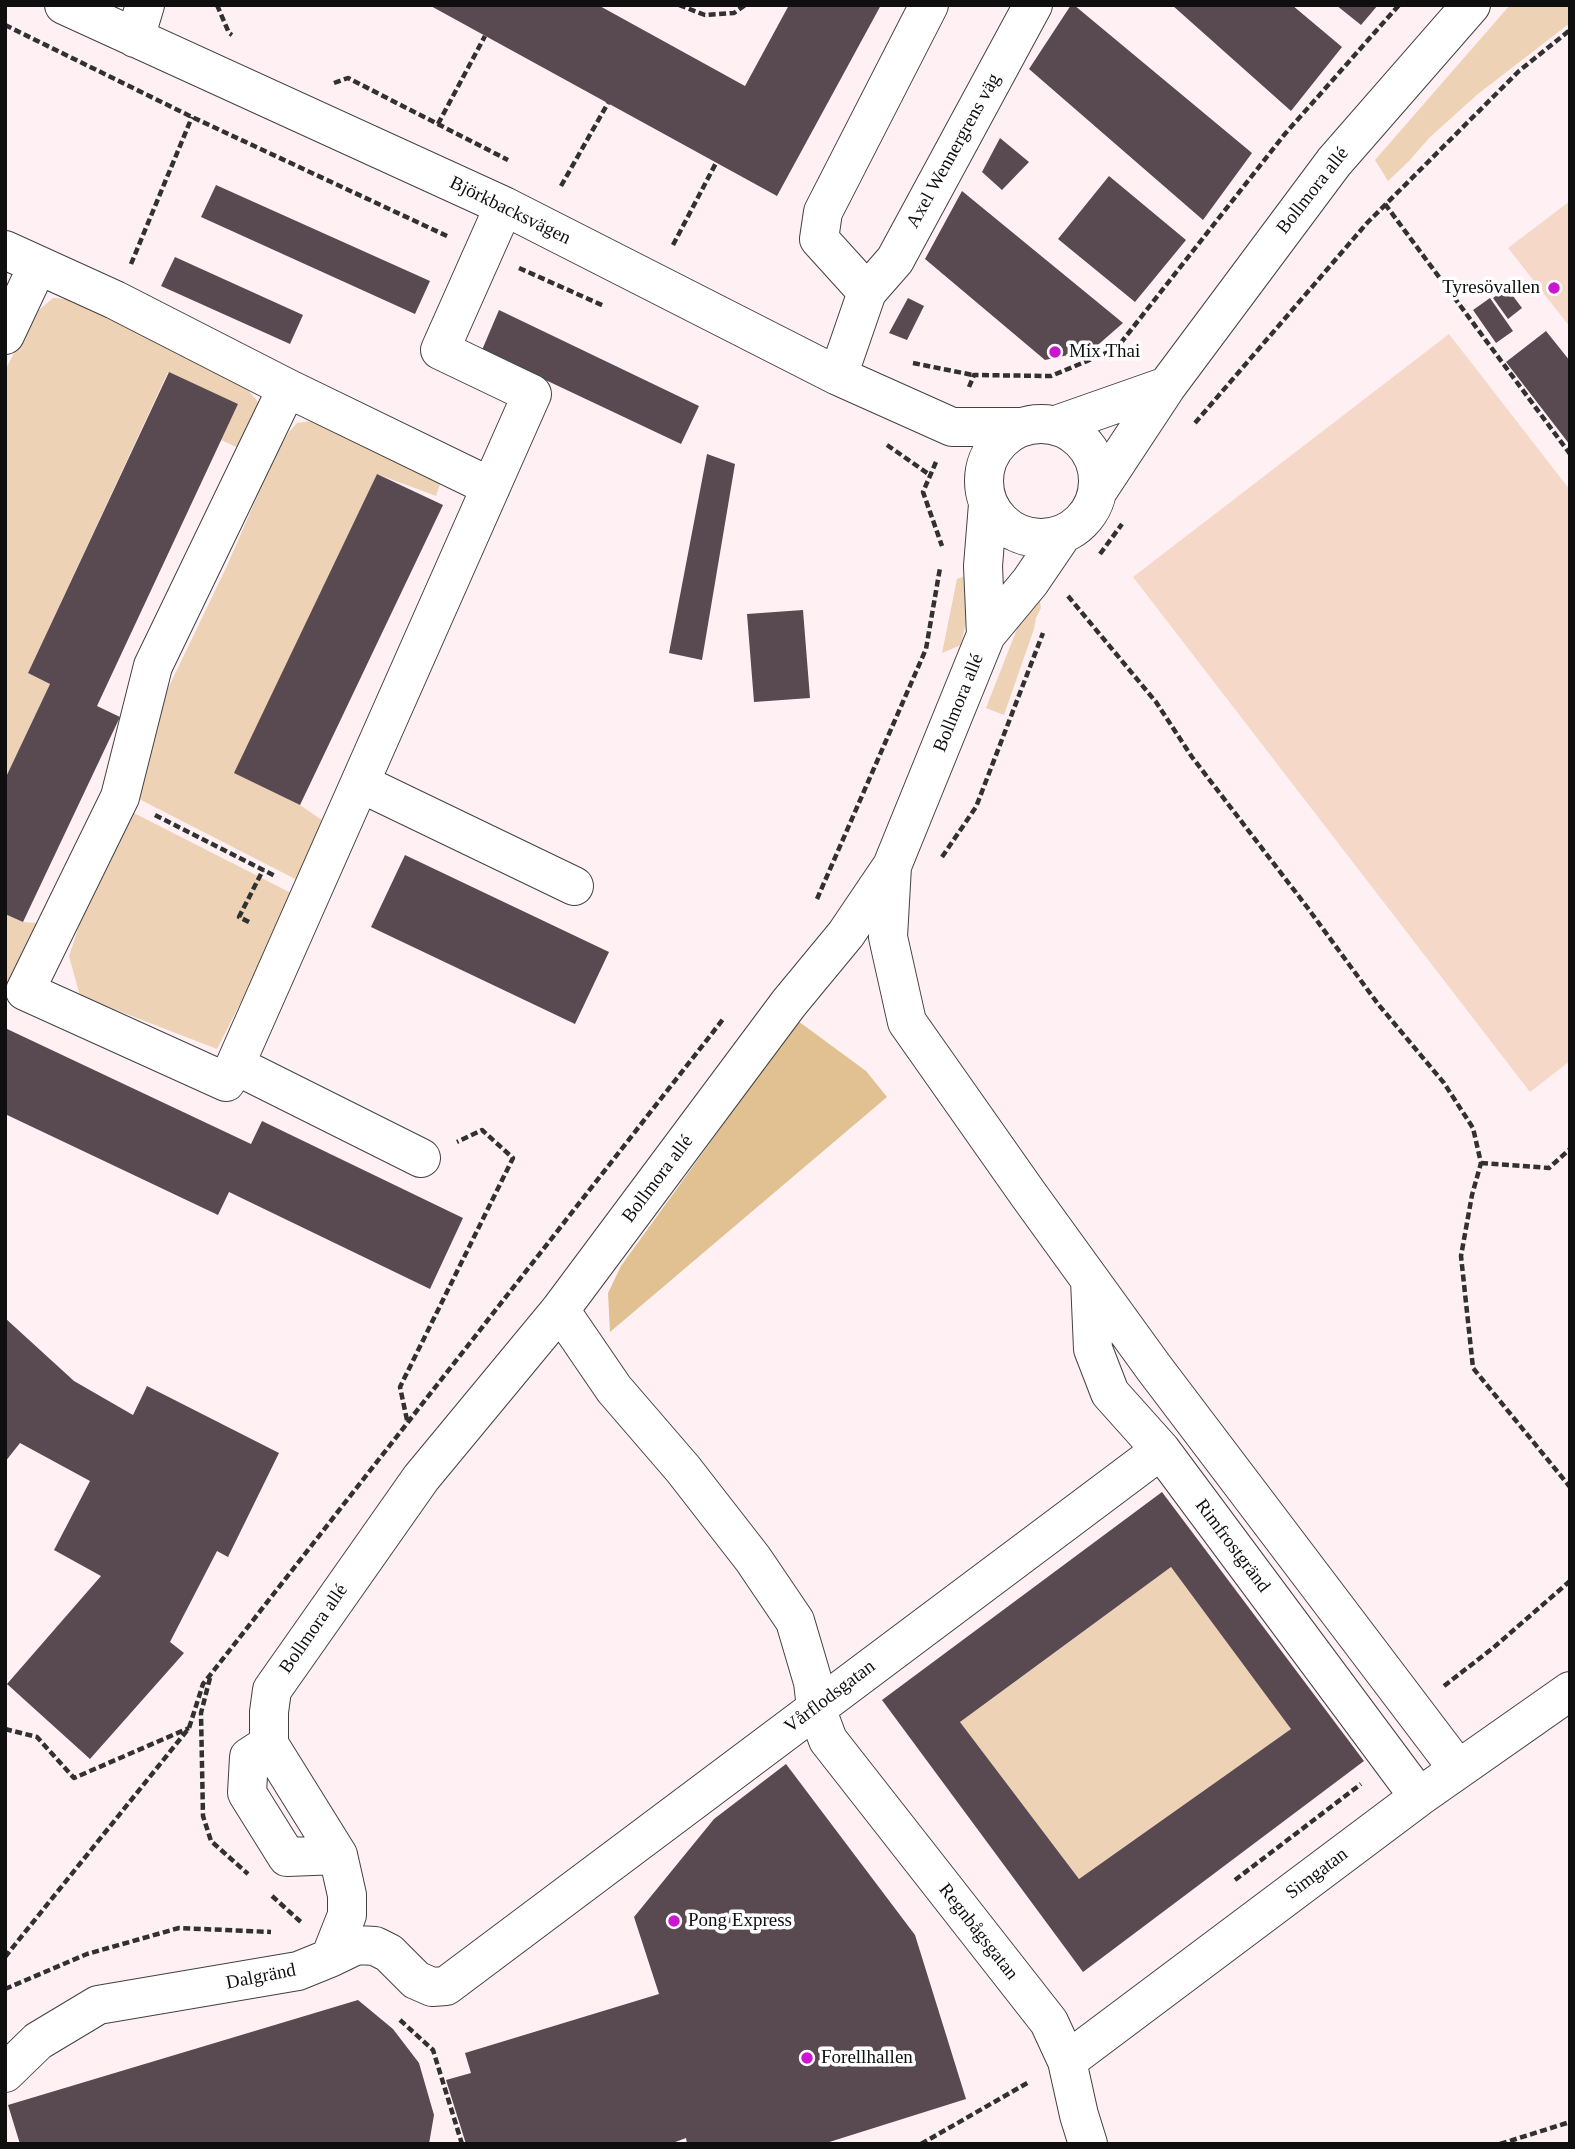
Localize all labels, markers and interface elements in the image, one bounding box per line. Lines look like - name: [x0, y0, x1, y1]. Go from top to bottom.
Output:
- street label: Axel Wennergrens väg: [902, 70, 1006, 232]
- street label: Bollmora allé: [1272, 143, 1354, 239]
- street label: Björkbacksvägen: [446, 172, 574, 250]
- place label: Tyresövallen: [1442, 277, 1540, 299]
- marker: Tyresövallen: [1546, 280, 1562, 296]
- place label: Mix Thai: [1069, 341, 1140, 363]
- marker: Mix Thai: [1047, 344, 1063, 360]
- street label: Bollmora allé: [929, 651, 989, 755]
- street label: Bollmora allé: [618, 1131, 698, 1227]
- street label: Rimfrostgränd: [1190, 1495, 1274, 1597]
- street label: Bollmora allé: [275, 1580, 353, 1678]
- street label: Vårflodsgatan: [780, 1656, 880, 1738]
- street label: Simgatan: [1281, 1843, 1353, 1905]
- street label: Regnbågsgatan: [933, 1879, 1023, 1985]
- place label: Pong Express: [688, 1910, 792, 1932]
- marker: Pong Express: [666, 1913, 682, 1929]
- street label: Dalgränd: [224, 1959, 298, 1995]
- place label: Forellhallen: [821, 2047, 913, 2069]
- marker: Forellhallen: [799, 2050, 815, 2066]

